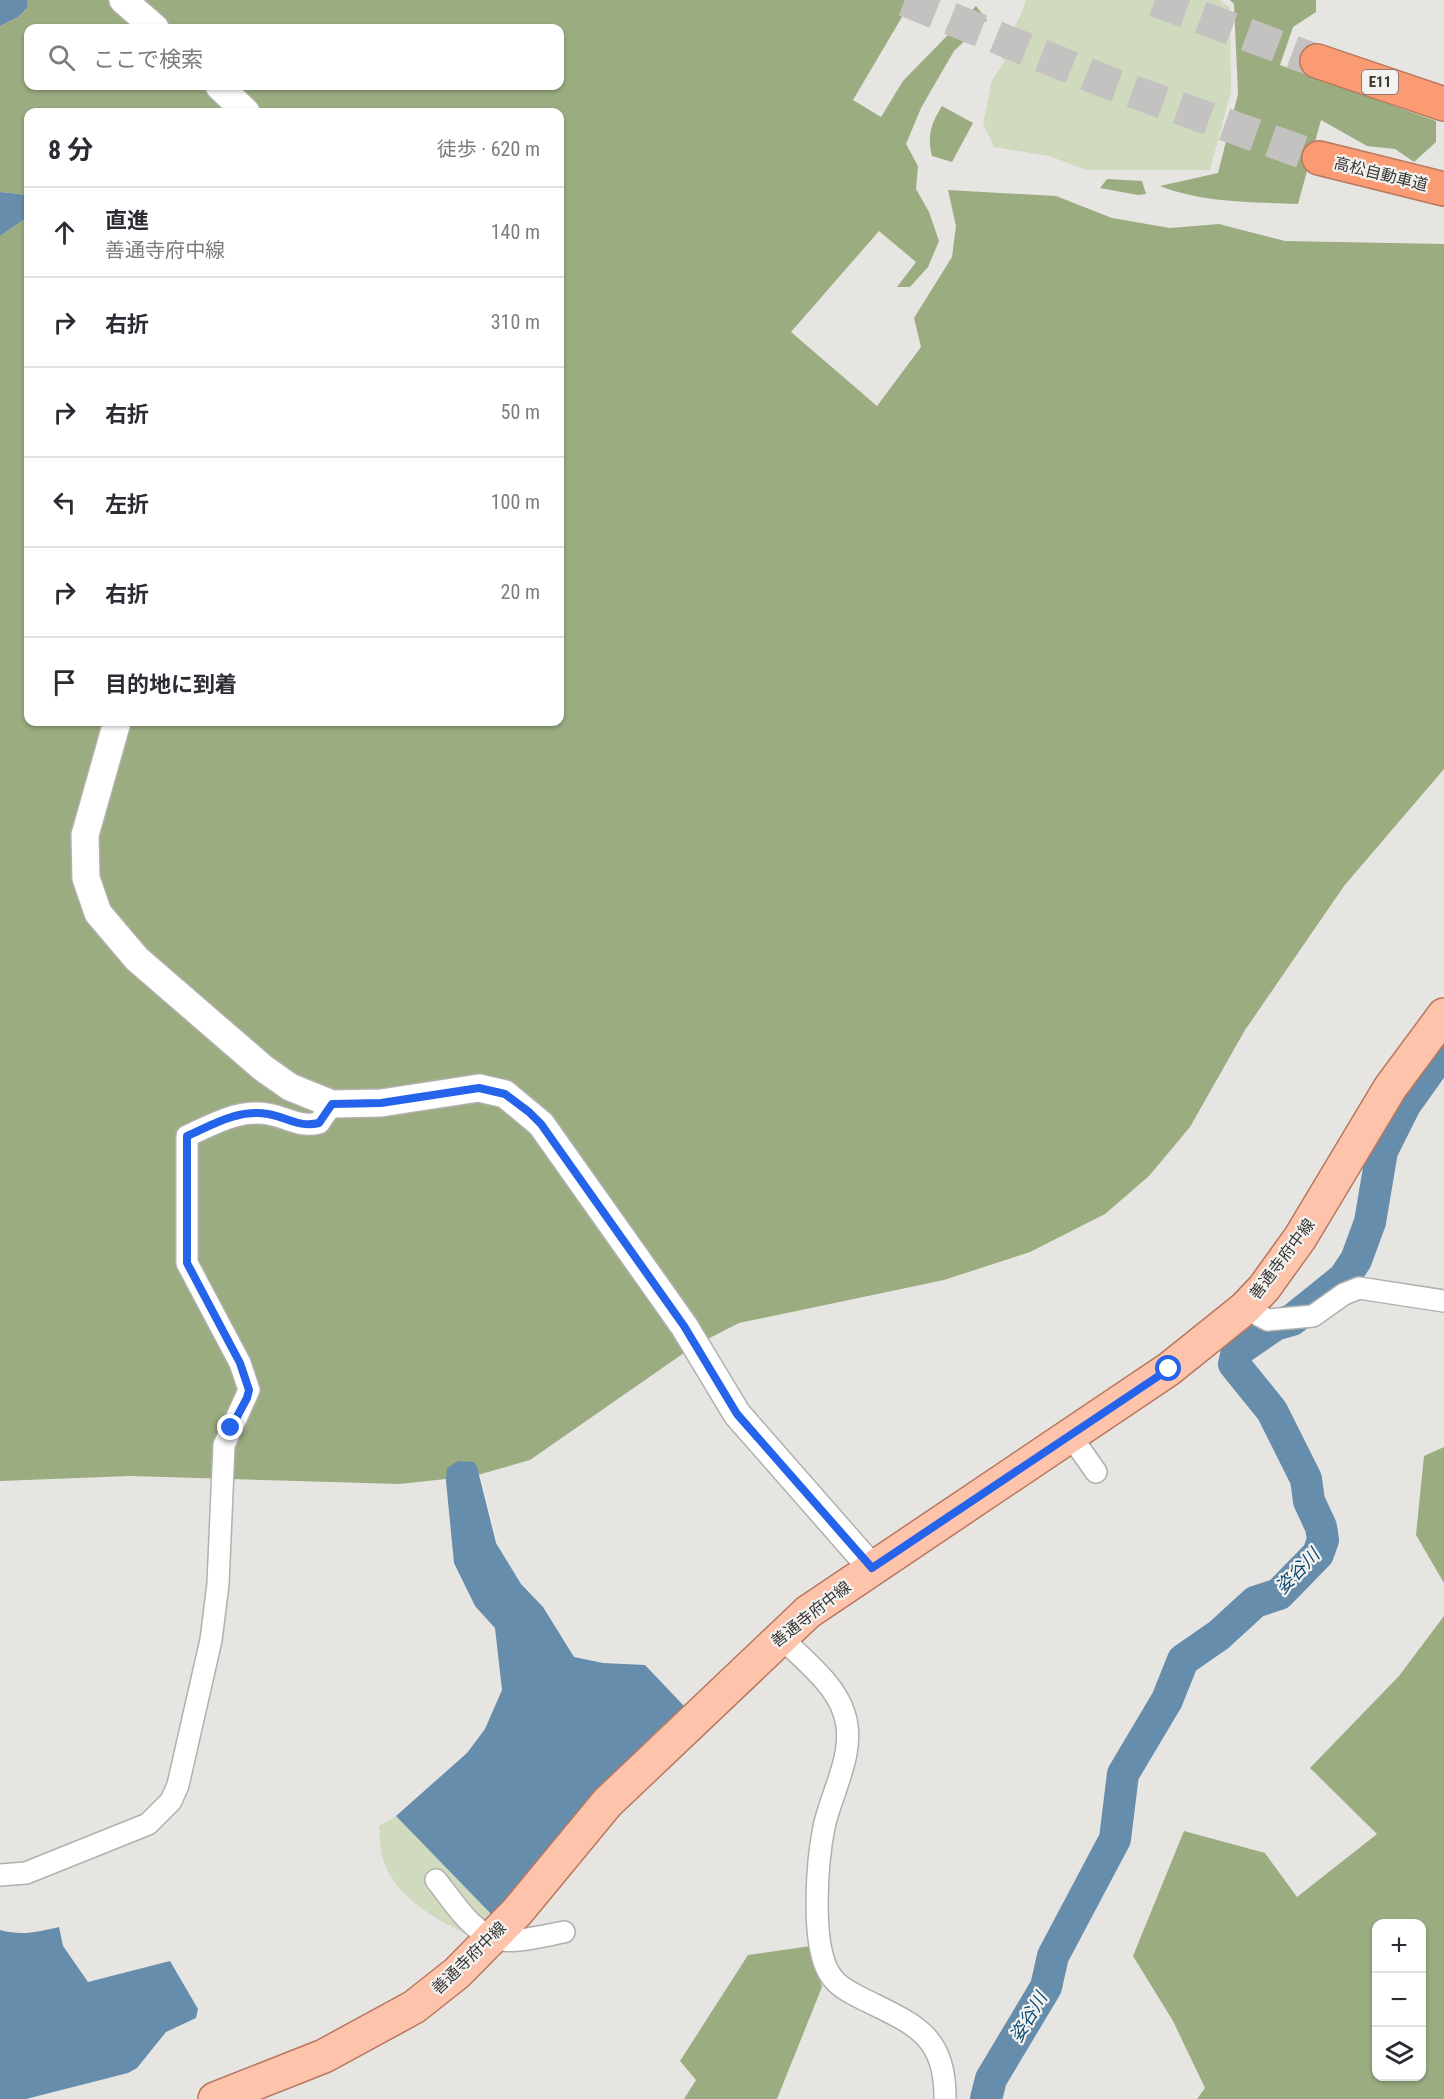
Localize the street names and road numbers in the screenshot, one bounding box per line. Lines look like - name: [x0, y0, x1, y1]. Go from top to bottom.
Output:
- road number: E11: [1362, 70, 1398, 94]
- street label: 高松自動車道: [1332, 153, 1430, 195]
- street label: 善通寺府中線: [1246, 1215, 1318, 1303]
- street label: 善通寺府中線: [767, 1577, 855, 1651]
- street label: 善通寺府中線: [428, 1918, 510, 1998]

